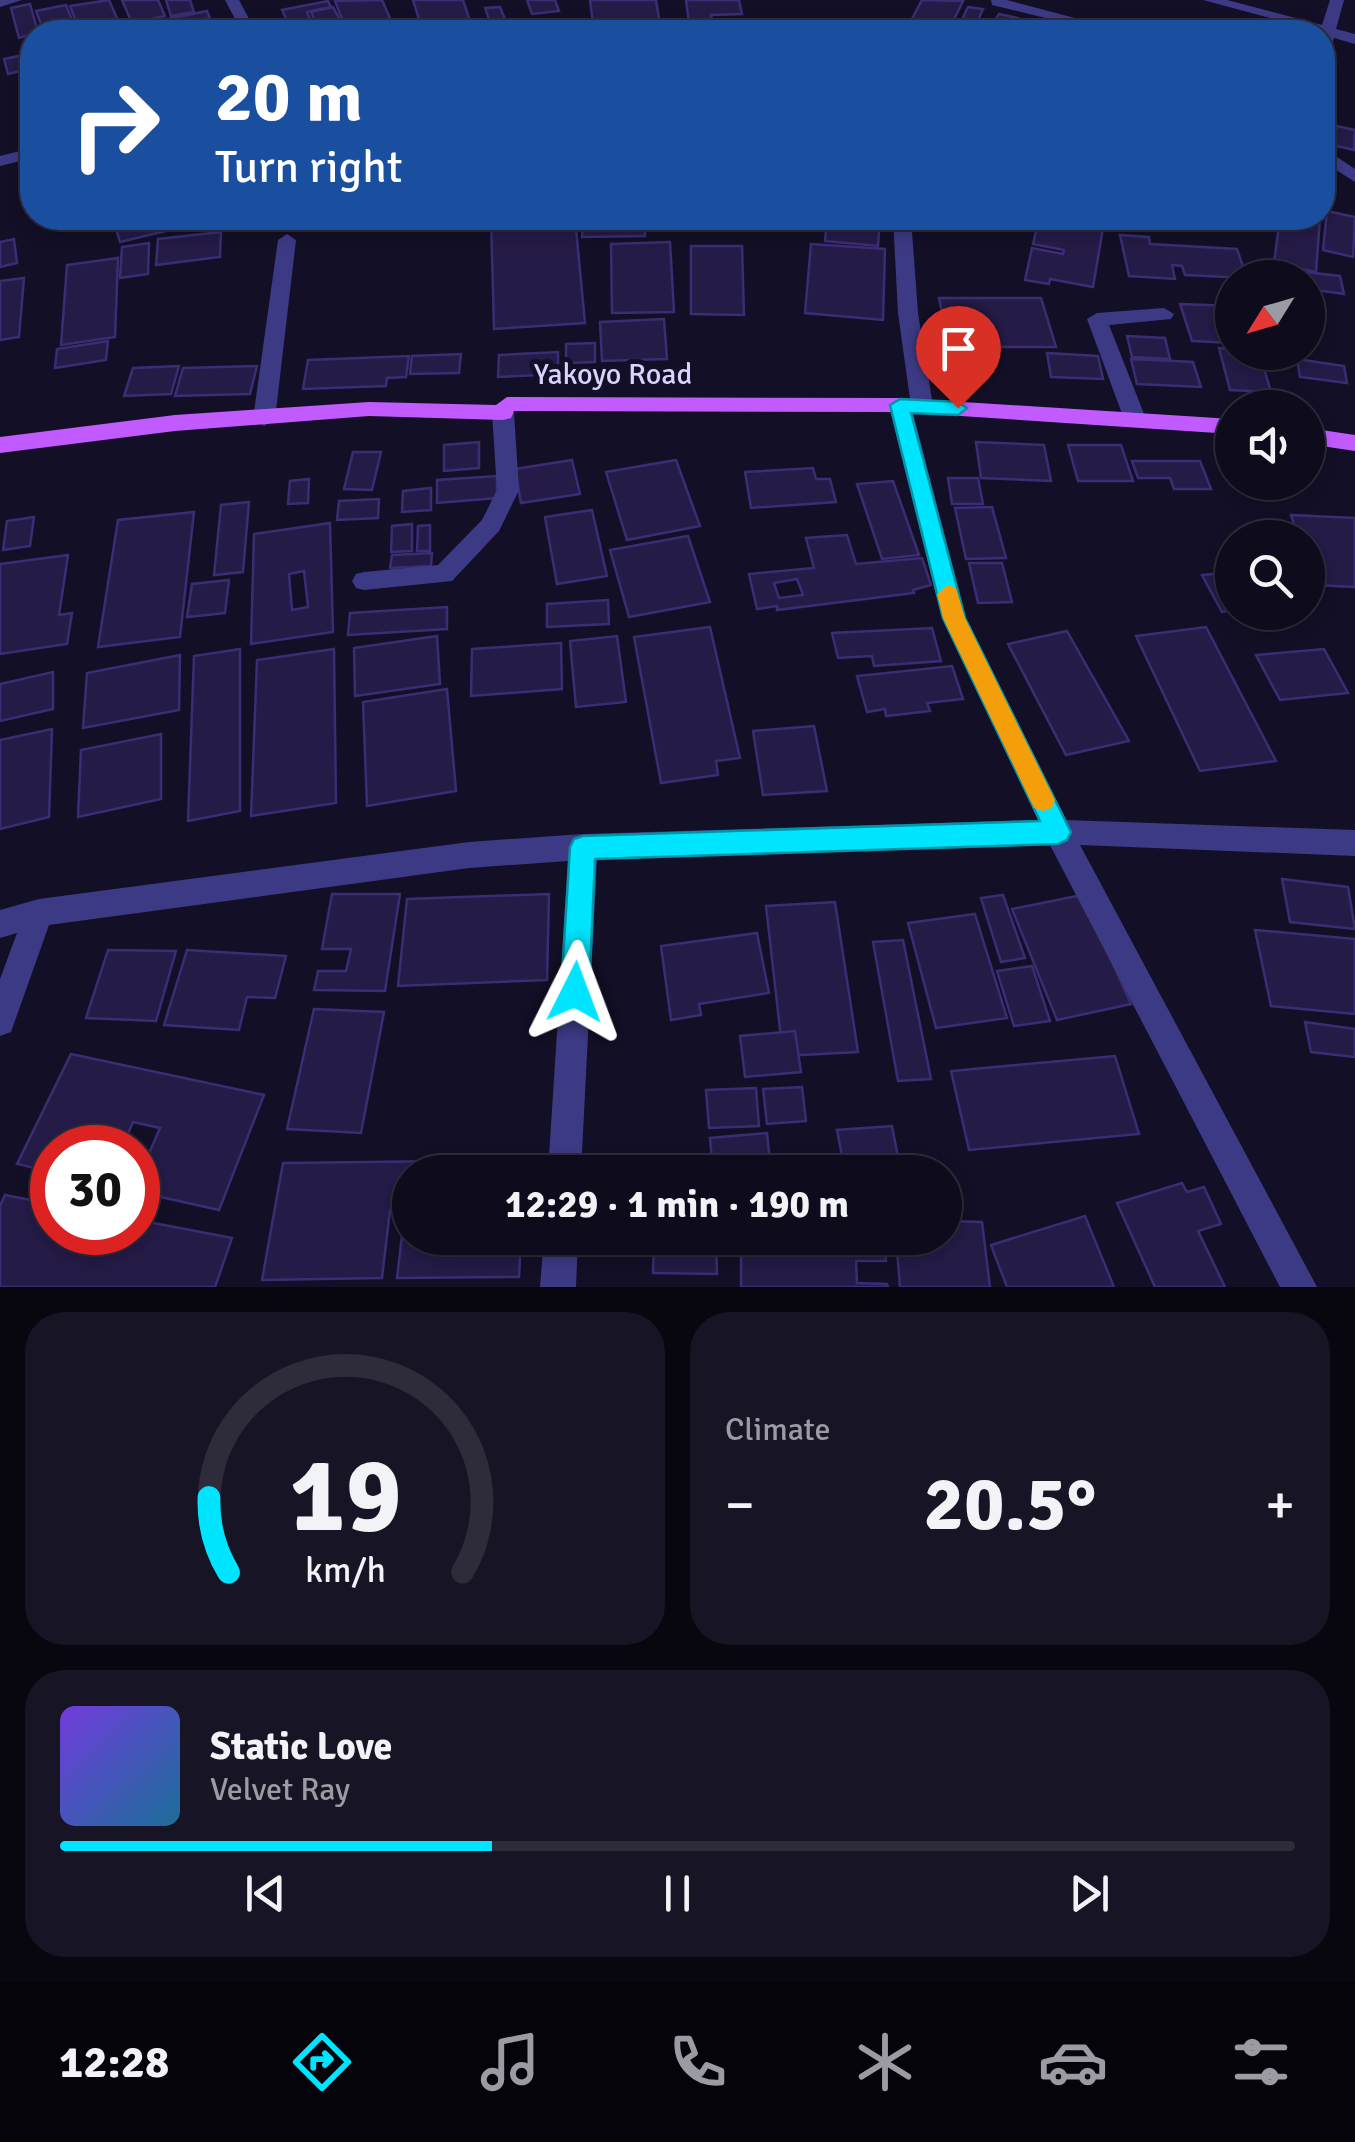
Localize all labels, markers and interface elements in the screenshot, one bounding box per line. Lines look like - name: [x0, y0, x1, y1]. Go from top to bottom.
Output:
- text: 20 m: [215, 54, 363, 140]
- icon: right: [50, 60, 180, 190]
- text: Turn right: [215, 140, 403, 195]
- north arrow: [1215, 260, 1325, 370]
- map controls: [1215, 260, 1325, 630]
- pin: [916, 306, 1001, 409]
- icon: arrive: [931, 321, 986, 376]
- street label: Yakoyo Road: [534, 356, 692, 393]
- button: sound: [1215, 390, 1325, 500]
- button: search: [1215, 520, 1325, 630]
- position arrow: [523, 940, 627, 1044]
- speed limit sign: 30: [30, 1125, 160, 1255]
- text: 12:29 · 1 min · 190 m: [505, 1181, 849, 1228]
- text: Climate: [725, 1410, 831, 1449]
- text: 19: [289, 1432, 401, 1560]
- text: 20.5°: [924, 1458, 1097, 1551]
- text: −: [725, 1471, 755, 1539]
- text: +: [1265, 1471, 1295, 1539]
- text: km/h: [305, 1548, 385, 1592]
- text: Static Love: [210, 1723, 392, 1770]
- text: Velvet Ray: [210, 1770, 350, 1809]
- icon: previous: [238, 1866, 293, 1921]
- icon: pause: [650, 1866, 705, 1921]
- icon: next: [1062, 1866, 1117, 1921]
- icon: directions: [287, 2027, 357, 2097]
- icon: music: [475, 2027, 545, 2097]
- icon: phone: [663, 2027, 733, 2097]
- icon: climate: [850, 2027, 920, 2097]
- icon: car: [1038, 2027, 1108, 2097]
- icon: filters: [1226, 2027, 1296, 2097]
- text: 12:28: [59, 2035, 169, 2090]

